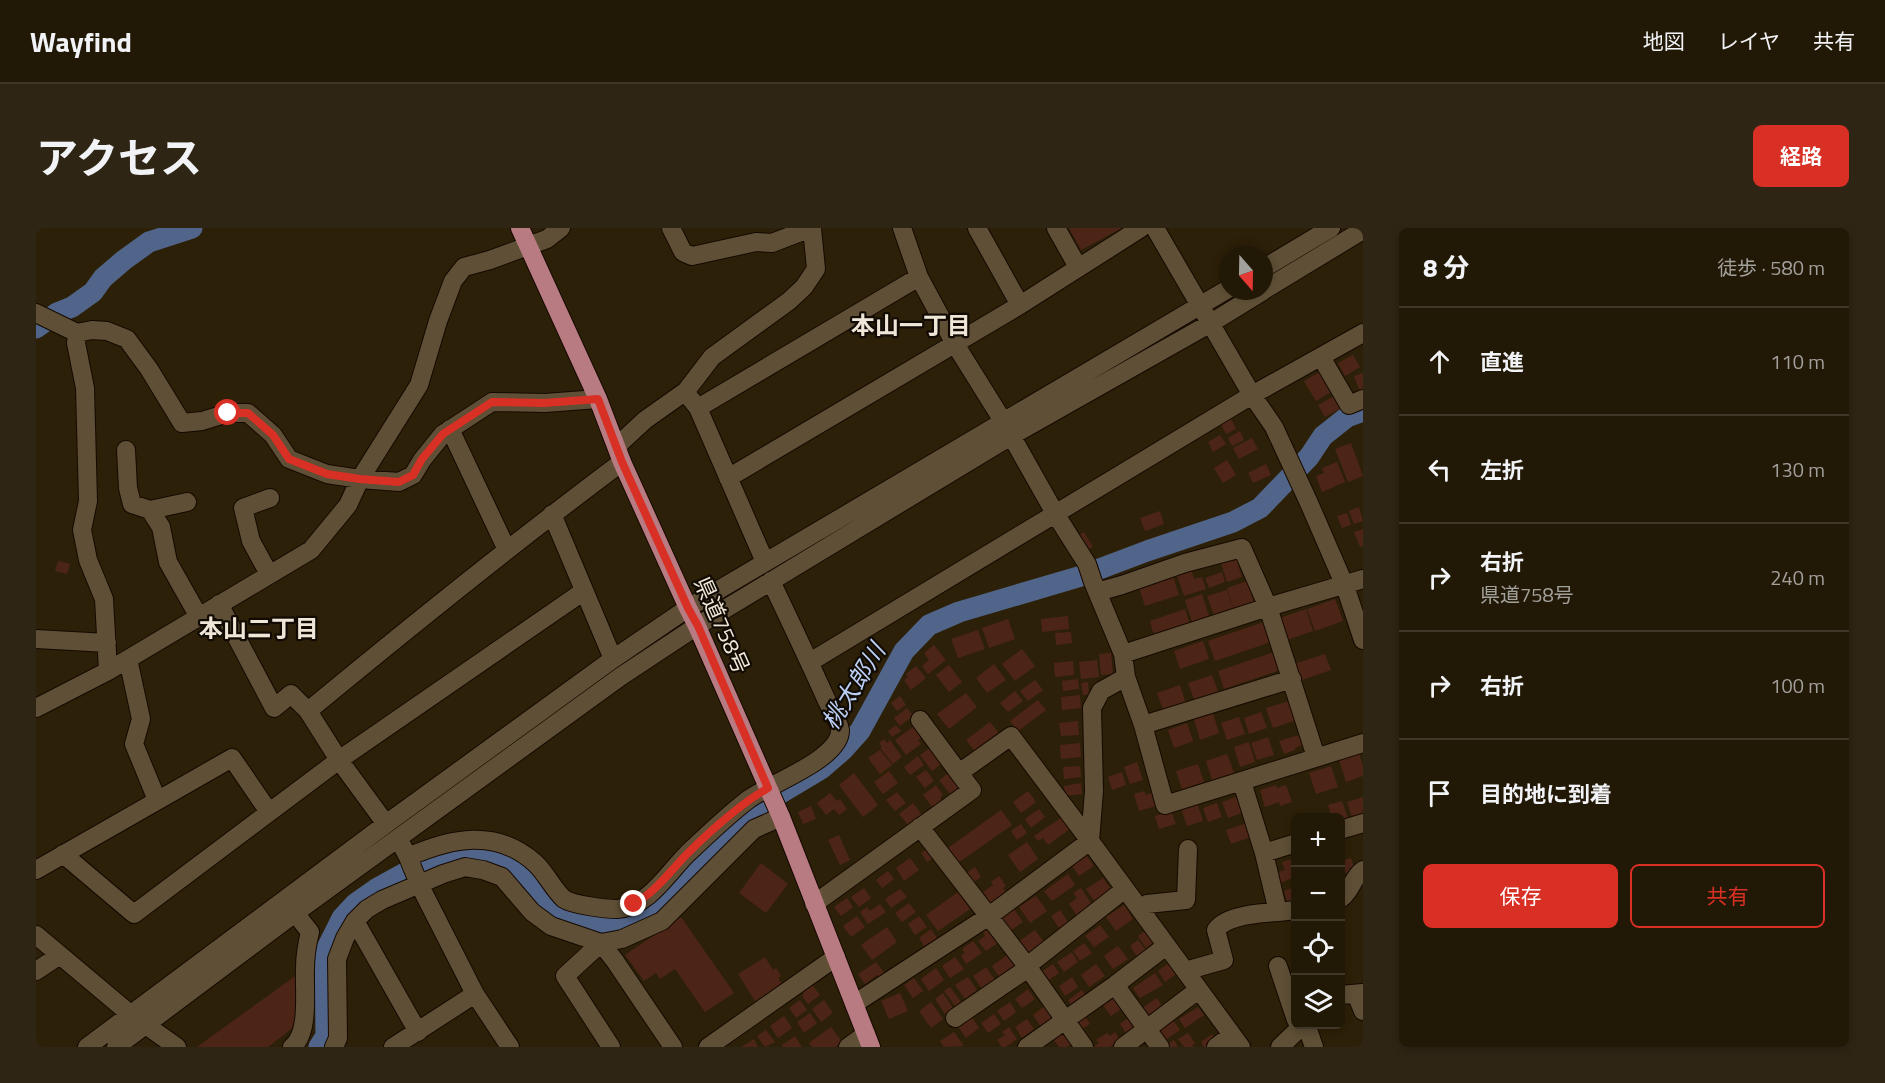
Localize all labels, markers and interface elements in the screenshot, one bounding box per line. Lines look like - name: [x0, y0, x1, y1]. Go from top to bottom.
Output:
- text: Wayfind: [30, 20, 132, 63]
- text: 地図: [1643, 25, 1685, 57]
- text: レイヤ: [1718, 25, 1780, 57]
- text: 共有: [1813, 25, 1855, 57]
- text: アクセス: [36, 125, 202, 189]
- button: 経路: [1753, 125, 1849, 187]
- north arrow: [1219, 246, 1273, 300]
- text: 8 分: [1423, 248, 1469, 287]
- text: 徒歩 · 580 m: [1717, 252, 1825, 283]
- district label: 本山一丁目: [851, 307, 971, 343]
- icon: ahead: [1423, 345, 1456, 378]
- text: 直進: [1480, 345, 1524, 379]
- text: 110 m: [1770, 346, 1825, 377]
- route start: [214, 399, 240, 425]
- icon: left: [1423, 453, 1456, 486]
- text: 左折: [1480, 453, 1524, 487]
- text: 130 m: [1770, 454, 1825, 485]
- text: 右折: [1480, 545, 1524, 579]
- icon: right: [1423, 561, 1456, 594]
- text: 240 m: [1770, 562, 1825, 593]
- street label: 県道758号: [686, 571, 758, 679]
- text: 県道758号: [1480, 579, 1574, 610]
- district label: 本山二丁目: [199, 610, 319, 646]
- water label: 桃太郎川: [812, 633, 895, 736]
- icon: right: [1423, 669, 1456, 702]
- text: 右折: [1480, 669, 1524, 703]
- text: 100 m: [1770, 670, 1825, 701]
- icon: arrive: [1423, 777, 1456, 810]
- text: 目的地に到着: [1480, 777, 1612, 811]
- map controls: [1291, 813, 1345, 1029]
- button: +: [1291, 813, 1345, 867]
- button: 保存: [1423, 864, 1618, 928]
- button: 共有: [1630, 864, 1825, 928]
- button: −: [1291, 867, 1345, 921]
- route end: [620, 890, 646, 916]
- button: locate: [1291, 921, 1345, 975]
- button: layers: [1291, 975, 1345, 1029]

